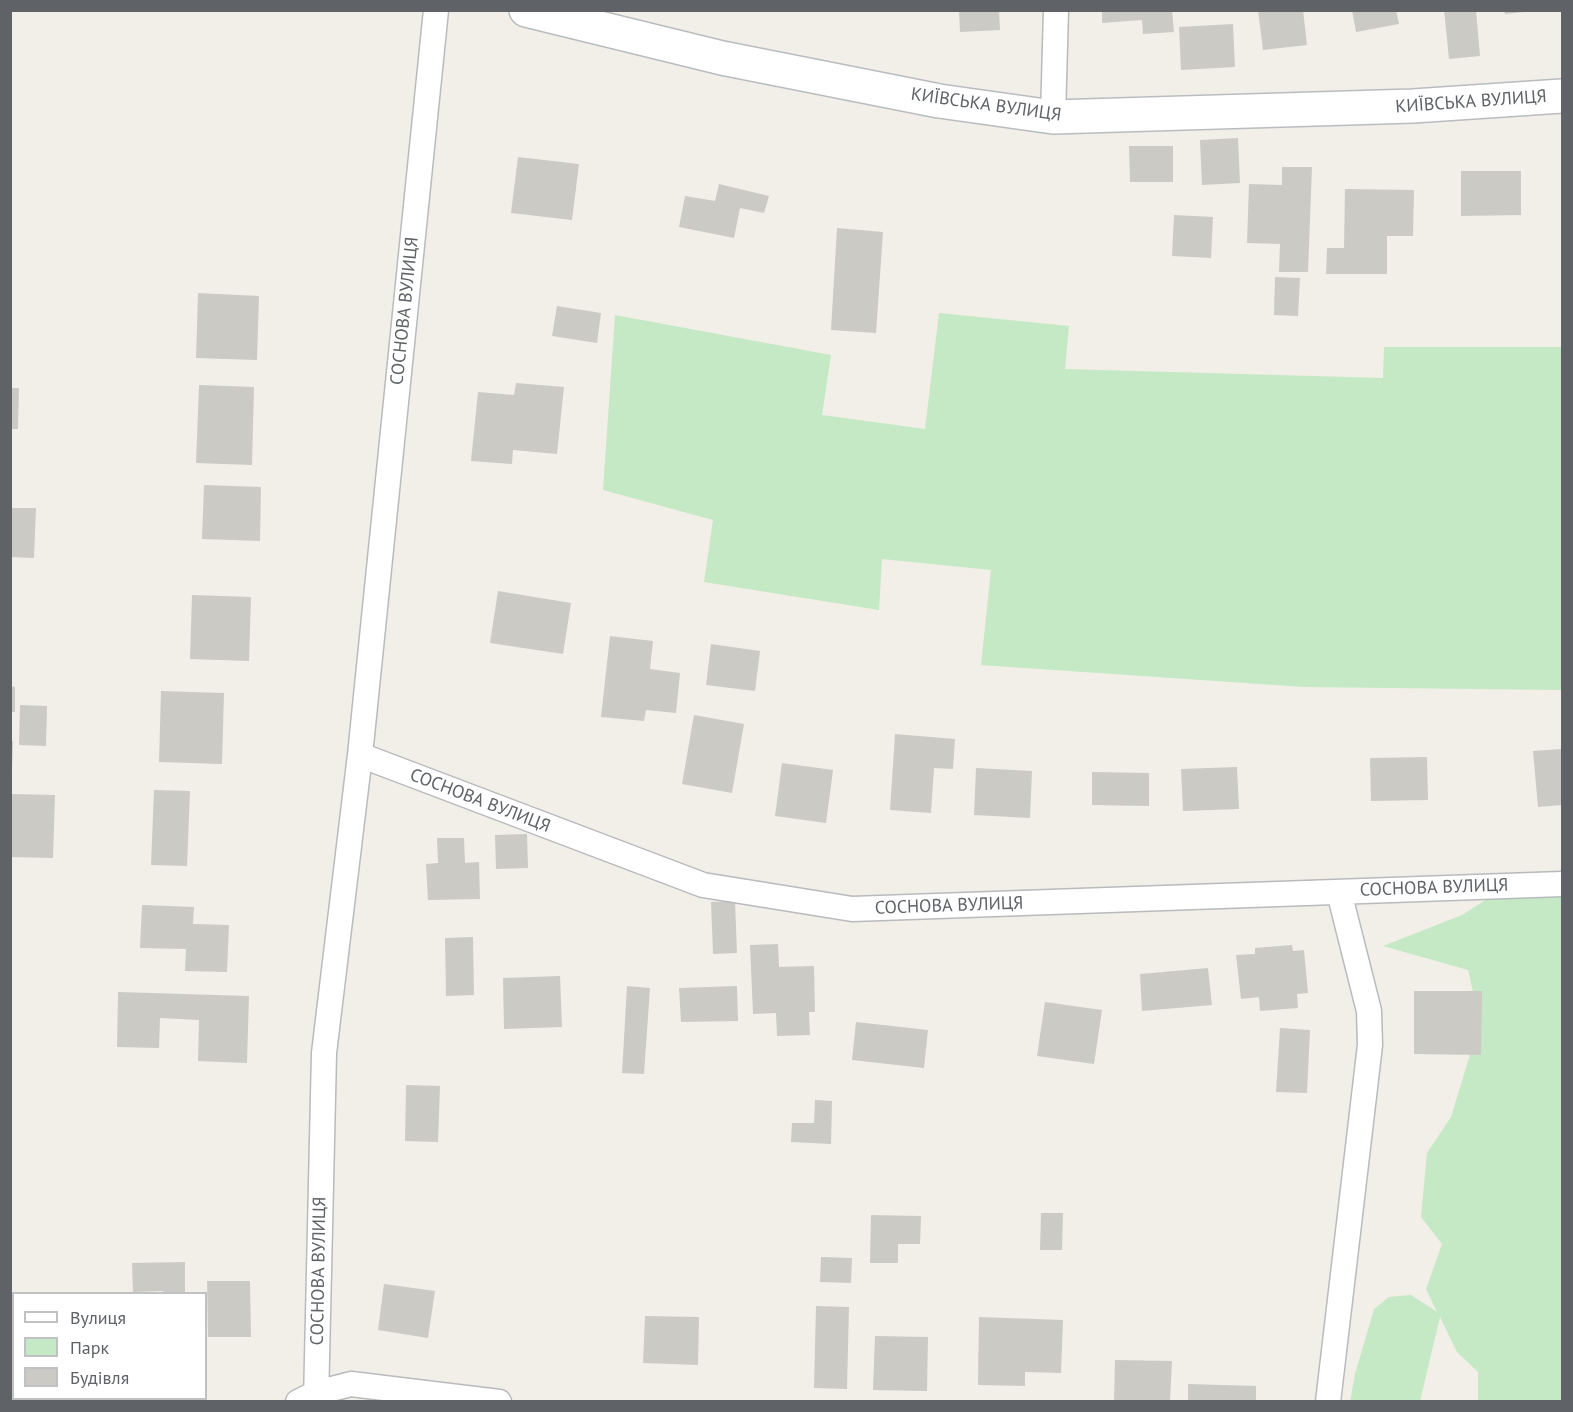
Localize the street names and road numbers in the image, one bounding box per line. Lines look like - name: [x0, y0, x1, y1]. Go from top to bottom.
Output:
- street label: КИЇВСЬКА ВУЛИЦЯ: [909, 84, 1063, 126]
- street label: КИЇВСЬКА ВУЛИЦЯ: [1395, 86, 1547, 118]
- street label: СОСНОВА ВУЛИЦЯ: [386, 236, 424, 386]
- street label: СОСНОВА ВУЛИЦЯ: [407, 764, 553, 838]
- street label: СОСНОВА ВУЛИЦЯ: [1359, 875, 1509, 901]
- street label: СОСНОВА ВУЛИЦЯ: [874, 893, 1024, 919]
- street label: СОСНОВА ВУЛИЦЯ: [307, 1196, 331, 1346]

